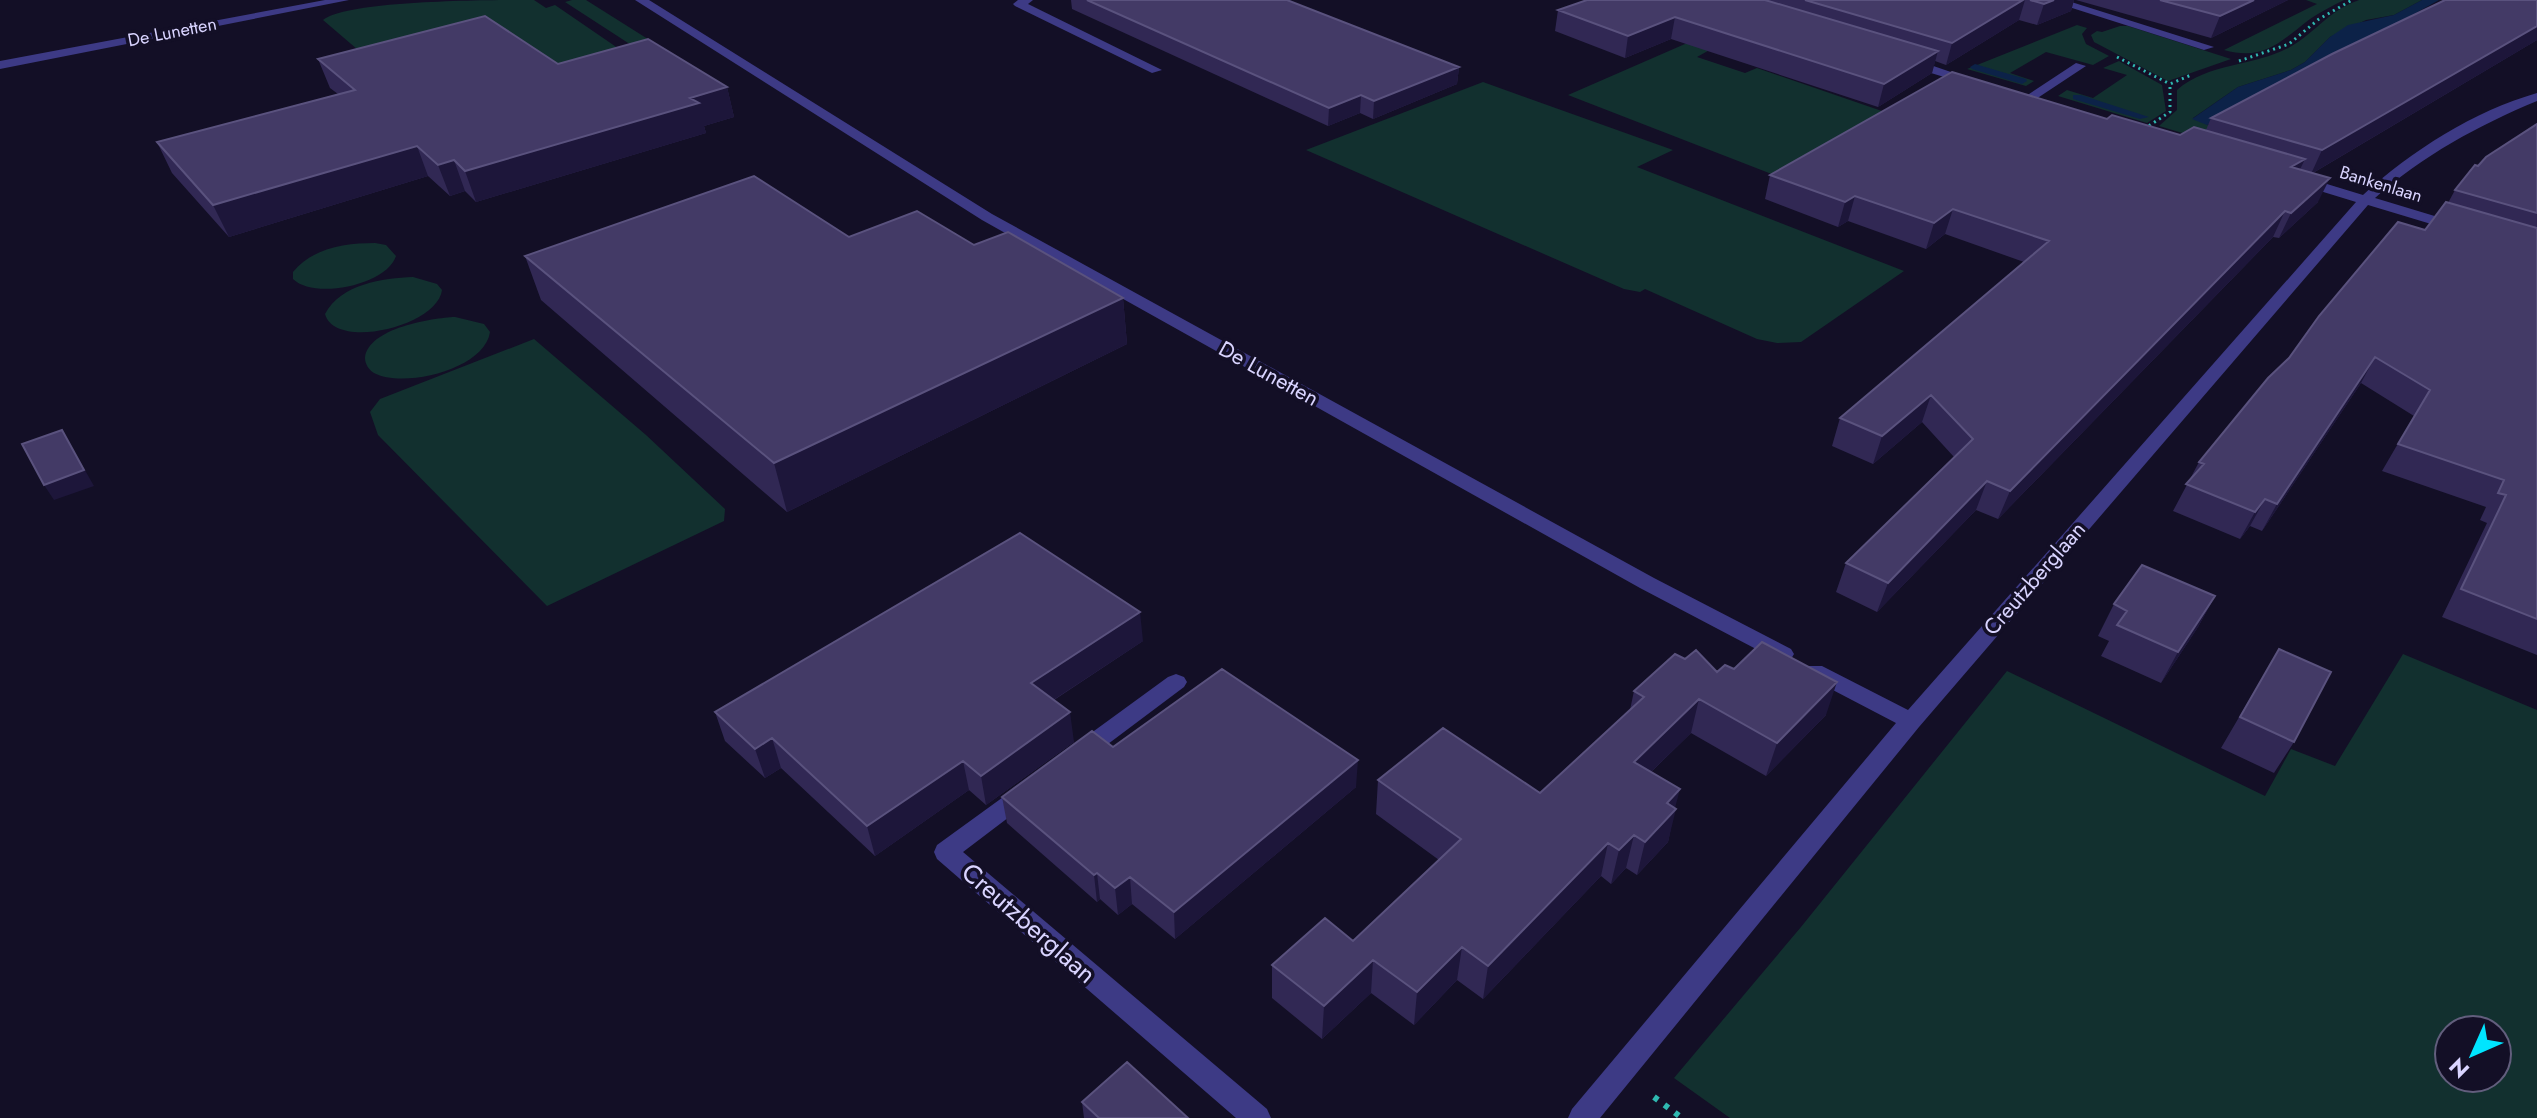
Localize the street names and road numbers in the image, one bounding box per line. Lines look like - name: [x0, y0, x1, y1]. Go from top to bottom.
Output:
- street label: De Lunetten: [125, 11, 219, 53]
- street label: Bankenlaan: [2336, 159, 2426, 209]
- street label: De Lunetten: [1213, 332, 1325, 414]
- street label: Creutzberglaan: [1975, 514, 2093, 642]
- street label: Creutzberglaan: [953, 854, 1105, 992]

